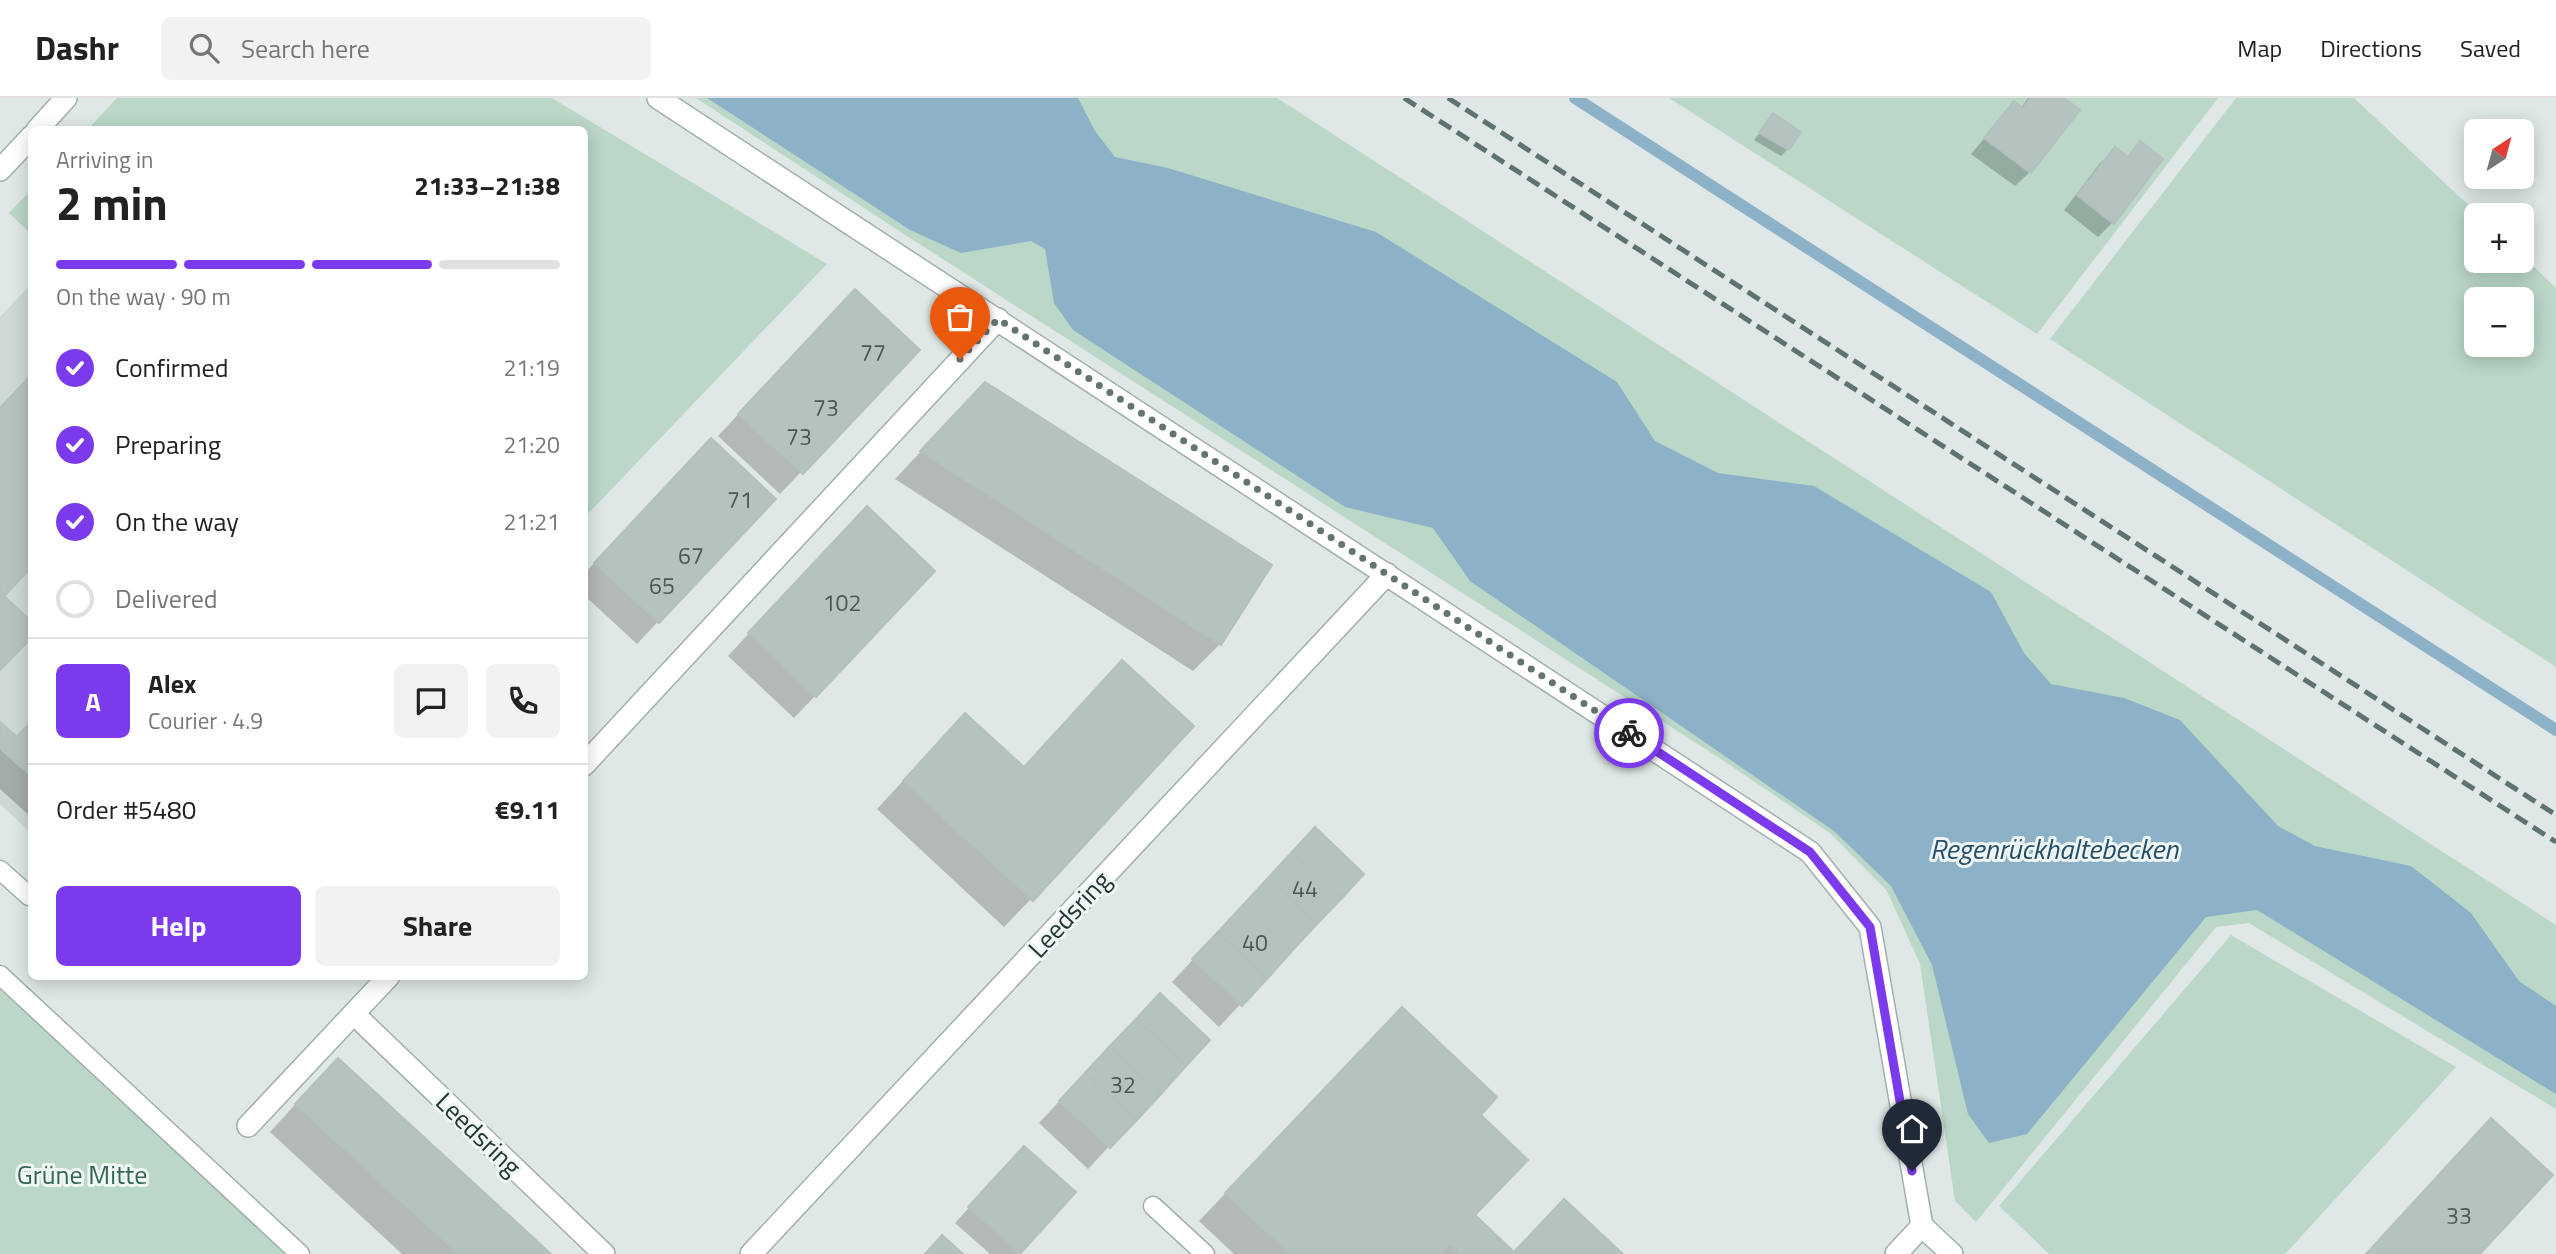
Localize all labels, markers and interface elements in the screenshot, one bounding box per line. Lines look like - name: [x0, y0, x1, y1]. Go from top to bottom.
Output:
- search box: [161, 17, 651, 80]
- text: Dashr: [35, 23, 119, 73]
- icon: search: [185, 29, 223, 67]
- text: Search here: [241, 29, 370, 68]
- text: Map: [2237, 30, 2282, 66]
- text: Directions: [2320, 30, 2422, 66]
- text: Saved: [2460, 30, 2521, 66]
- north arrow: [2464, 119, 2534, 189]
- map controls: [2464, 119, 2534, 357]
- text: Arriving in: [56, 142, 153, 177]
- text: 21:33–21:38: [414, 166, 560, 205]
- text: 2 min: [56, 168, 168, 238]
- button: +: [2464, 203, 2534, 273]
- text: On the way · 90 m: [56, 279, 231, 314]
- pin: [930, 287, 990, 359]
- button: −: [2464, 287, 2534, 357]
- icon: bag: [941, 298, 979, 336]
- house number: 77: [860, 335, 886, 370]
- text: Confirmed: [115, 348, 229, 387]
- icon: check: [56, 349, 94, 387]
- text: 21:19: [503, 350, 560, 385]
- house number: 73: [813, 390, 839, 425]
- house number: 73: [786, 419, 812, 454]
- text: Preparing: [115, 425, 221, 464]
- icon: check: [56, 426, 94, 464]
- text: 21:20: [503, 427, 560, 462]
- house number: 71: [727, 482, 753, 517]
- text: On the way: [115, 502, 239, 541]
- icon: check: [56, 503, 94, 541]
- text: 21:21: [503, 504, 560, 539]
- house number: 67: [678, 538, 704, 573]
- house number: 65: [649, 568, 675, 603]
- text: Delivered: [115, 579, 218, 618]
- house number: 102: [823, 585, 861, 620]
- text: Alex: [148, 664, 196, 703]
- button: chat: [394, 664, 468, 738]
- button: phone: [486, 664, 560, 738]
- text: A: [85, 682, 101, 721]
- courier: [1594, 698, 1664, 768]
- text: Courier · 4.9: [148, 703, 263, 738]
- icon: bike: [1610, 714, 1648, 752]
- text: Order #5480: [56, 790, 196, 829]
- text: €9.11: [495, 790, 560, 829]
- water label: Regenrückhaltebecken: [1930, 827, 2179, 870]
- street label: Leedsring: [1018, 862, 1120, 966]
- house number: 44: [1292, 871, 1318, 906]
- button: Help: [56, 886, 301, 966]
- button: Share: [315, 886, 560, 966]
- house number: 40: [1242, 925, 1268, 960]
- house number: 32: [1110, 1067, 1136, 1102]
- street label: Leedsring: [427, 1083, 531, 1185]
- pin: [1882, 1099, 1942, 1171]
- icon: home: [1893, 1110, 1931, 1148]
- park label: Grüne Mitte: [17, 1155, 147, 1194]
- house number: 33: [2446, 1198, 2472, 1233]

